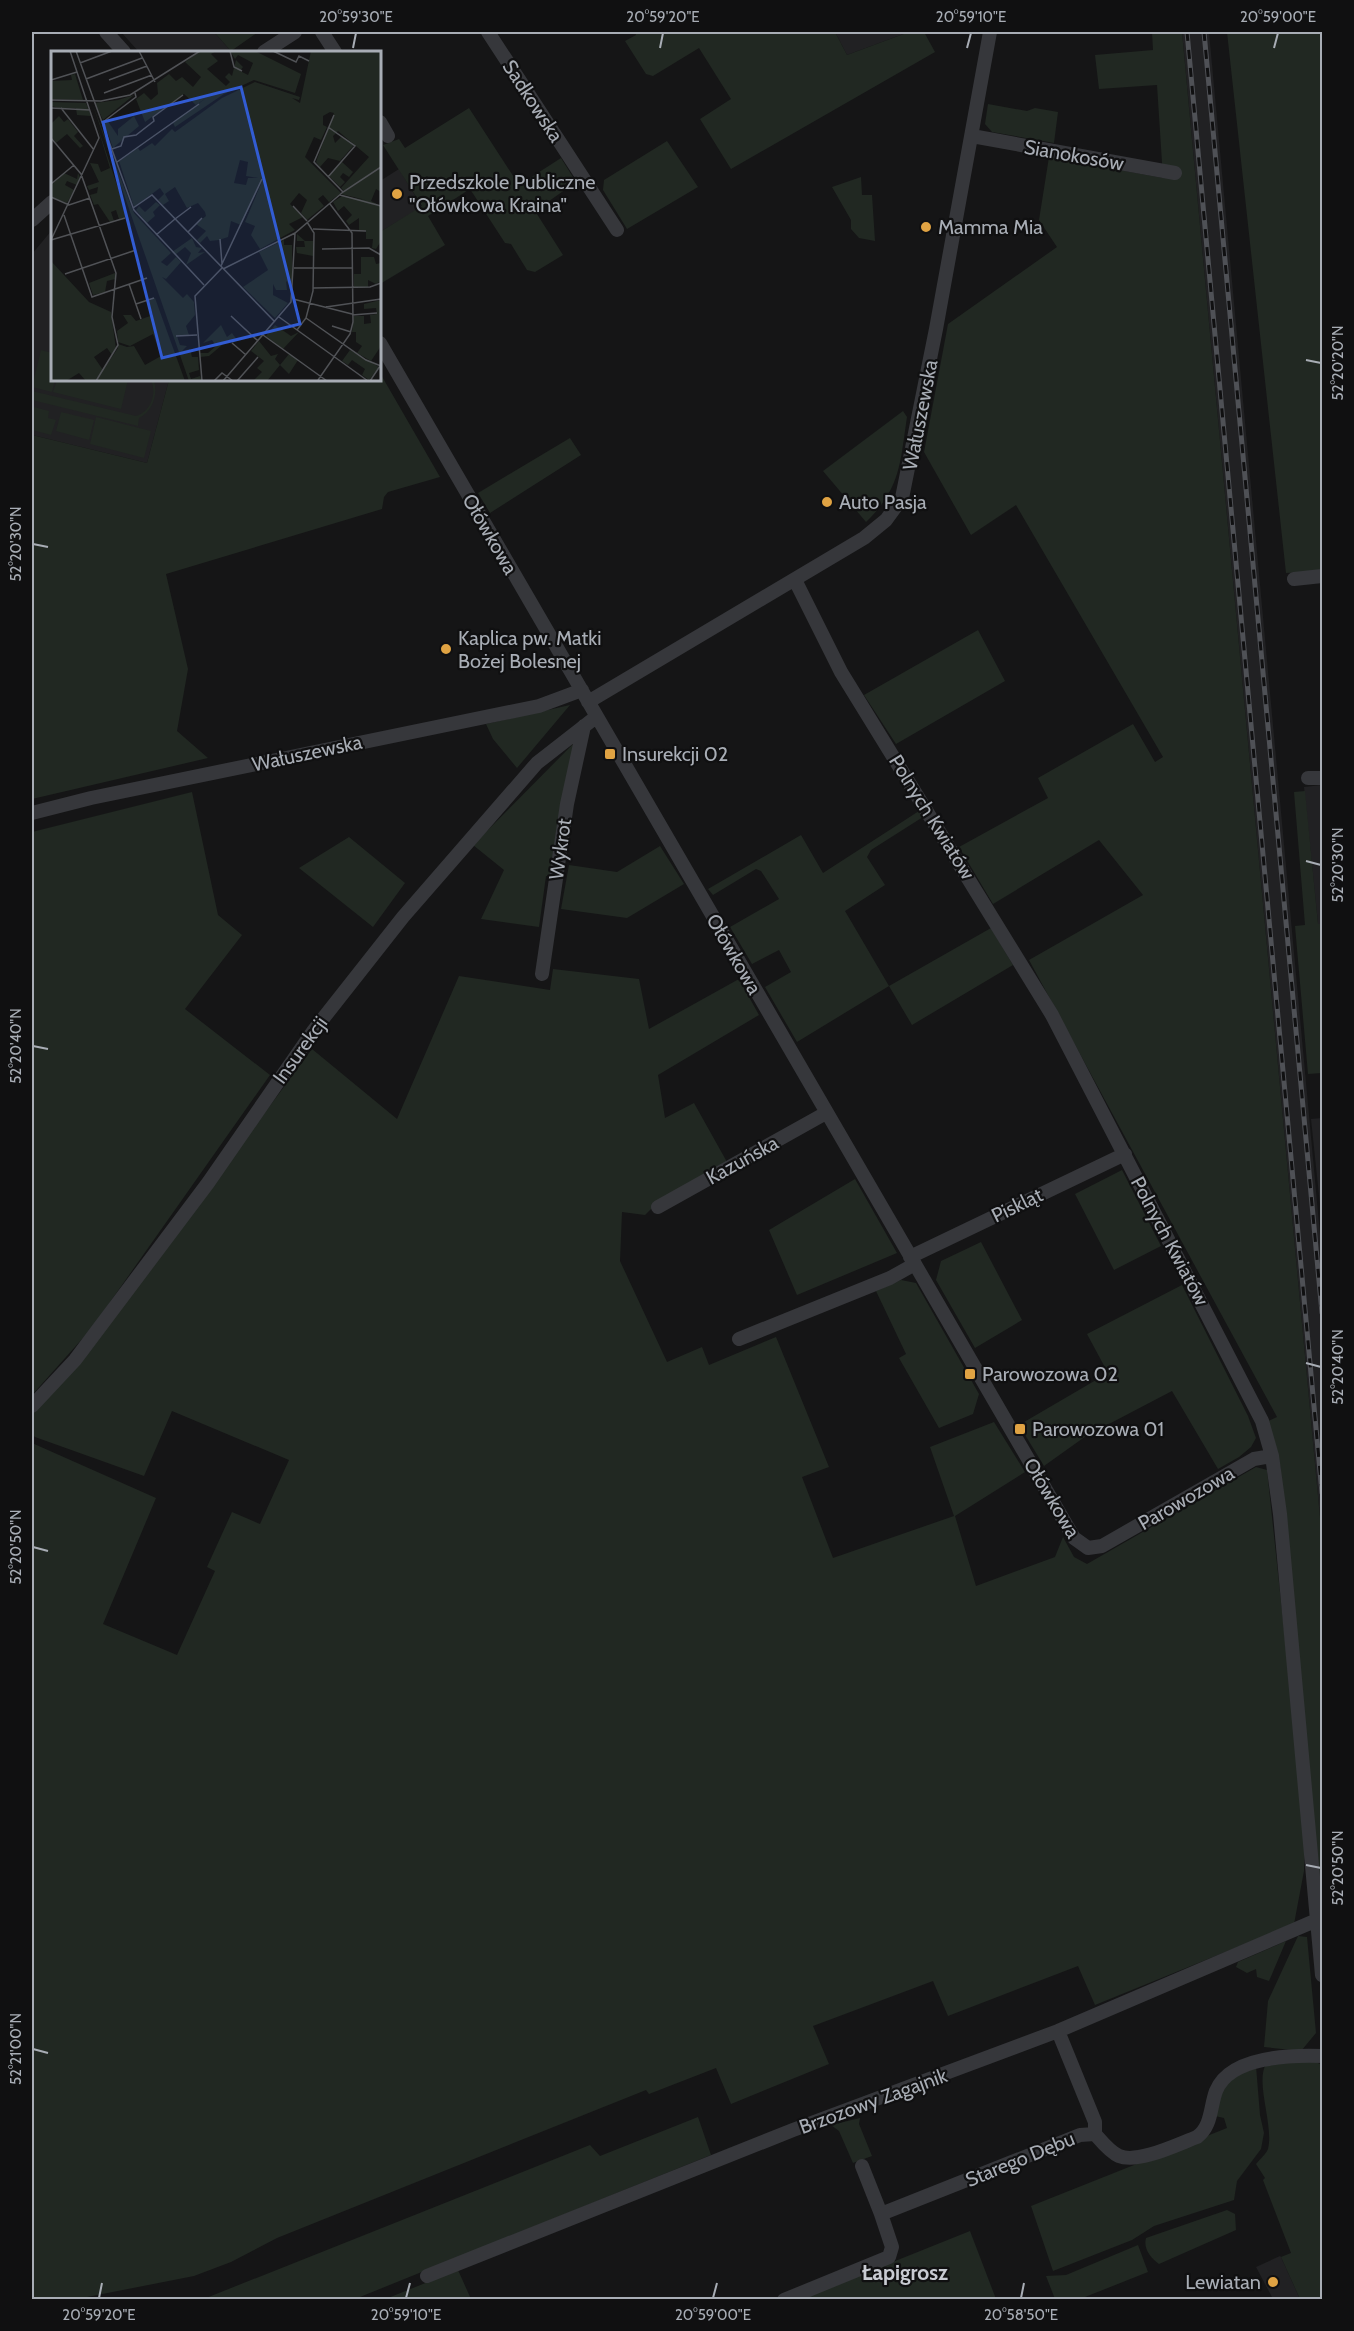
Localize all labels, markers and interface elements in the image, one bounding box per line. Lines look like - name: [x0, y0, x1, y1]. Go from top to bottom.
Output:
- text: 20°59'30"E: [319, 8, 393, 26]
- text: 20°59'20"E: [626, 8, 700, 26]
- text: 20°59'10"E: [936, 8, 1006, 26]
- text: 20°59'00"E: [1240, 8, 1316, 26]
- inset map: [51, 51, 381, 381]
- street label: Sadkowska: [498, 55, 569, 147]
- street label: Sianokosów: [1022, 134, 1126, 176]
- place label: Przedszkole Publiczne "Ołówkowa Kraina": [409, 170, 596, 217]
- marker: Przedszkole Publiczne "Ołówkowa Kraina": [390, 187, 404, 201]
- place label: Mamma Mia: [938, 215, 1043, 239]
- marker: Mamma Mia: [919, 220, 933, 234]
- text: 52°20'20"N: [1329, 326, 1347, 400]
- street label: Wałuszewska: [898, 357, 943, 472]
- street label: Ołówkowa: [457, 489, 523, 579]
- place label: Auto Pasja: [839, 490, 927, 514]
- marker: Auto Pasja: [820, 495, 834, 509]
- text: 52°20'30"N: [7, 506, 25, 582]
- place label: Kaplica pw. Matki Bożej Bolesnej: [458, 626, 601, 673]
- marker: Kaplica pw. Matki Bożej Bolesnej: [439, 642, 453, 656]
- street label: Wałuszewska: [250, 730, 365, 776]
- place label: Insurekcji 02: [622, 742, 728, 766]
- marker: Insurekcji 02: [603, 747, 617, 761]
- street label: Polnych Kwiatów: [884, 750, 980, 884]
- street label: Wykrot: [544, 817, 576, 881]
- text: 52°20'30"N: [1329, 827, 1347, 903]
- street label: Ołówkowa: [701, 909, 767, 999]
- text: 52°20'40"N: [7, 1008, 25, 1084]
- street label: Insurekcji: [268, 1012, 332, 1088]
- street label: Kazuńska: [702, 1130, 783, 1190]
- street label: Polnych Kwiatów: [1126, 1172, 1214, 1310]
- street label: Piskląt: [988, 1182, 1047, 1228]
- text: 52°20'40"N: [1329, 1329, 1347, 1405]
- place label: Parowozowa 02: [982, 1362, 1118, 1386]
- marker: Parowozowa 02: [963, 1367, 977, 1381]
- place label: Parowozowa 01: [1032, 1417, 1164, 1441]
- marker: Parowozowa 01: [1013, 1422, 1027, 1436]
- street label: Ołówkowa: [1019, 1454, 1085, 1543]
- street label: Parowozowa: [1134, 1461, 1239, 1535]
- text: 52°20'50"N: [7, 1509, 25, 1585]
- text: 52°20'50"N: [1329, 1830, 1347, 1906]
- text: 52°21'00"N: [7, 2013, 25, 2085]
- street label: Brzozowy Zagajnik: [796, 2063, 950, 2139]
- street label: Starego Dębu: [962, 2126, 1078, 2192]
- district label: Łapigrosz: [862, 2260, 948, 2285]
- place label: Lewiatan: [1185, 2270, 1261, 2294]
- marker: Lewiatan: [1266, 2275, 1280, 2289]
- text: 20°59'20"E: [62, 2306, 136, 2324]
- text: 20°59'10"E: [371, 2306, 441, 2324]
- text: 20°59'00"E: [675, 2306, 751, 2324]
- text: 20°58'50"E: [984, 2306, 1058, 2324]

